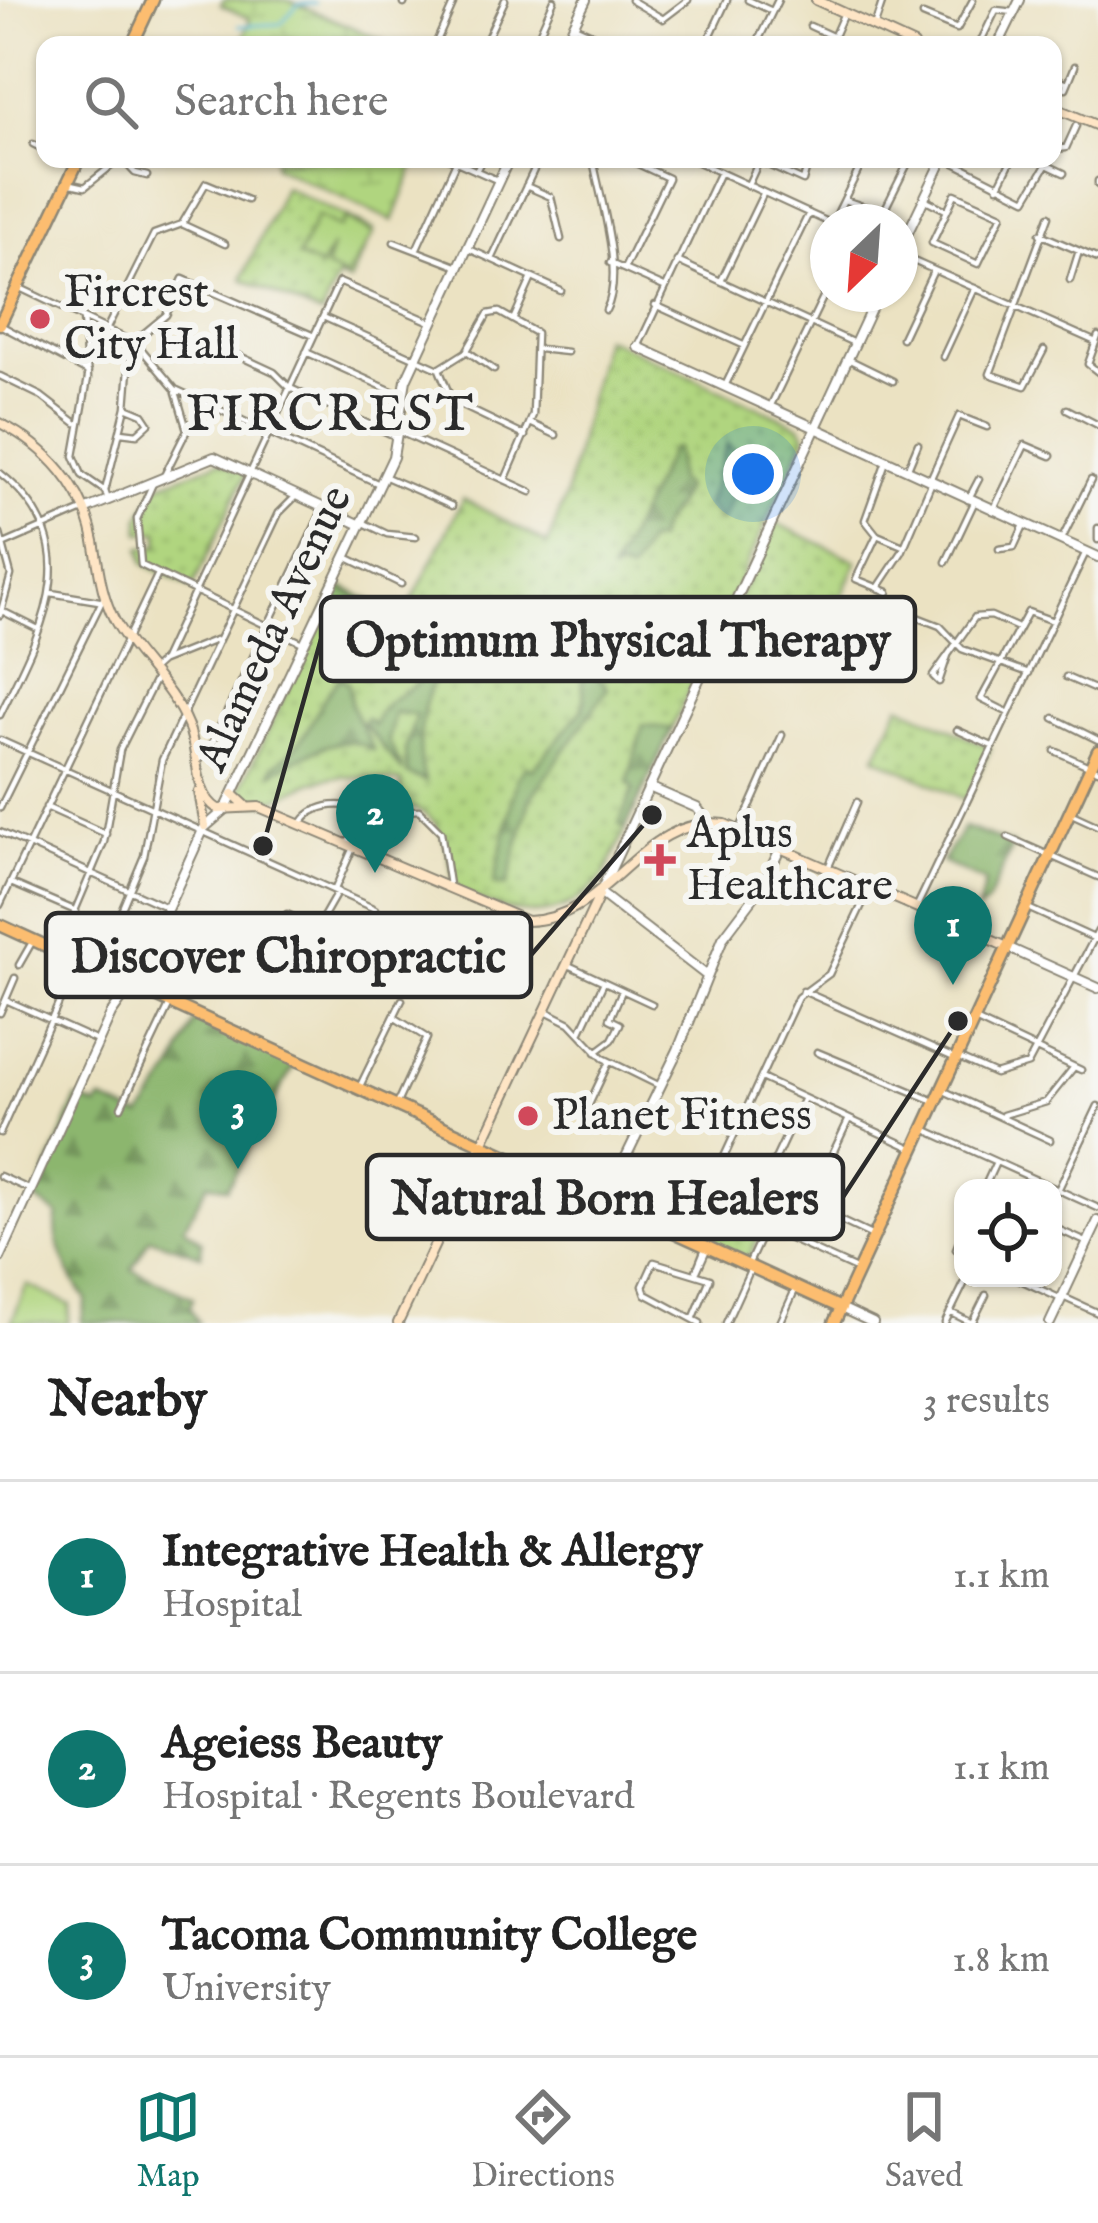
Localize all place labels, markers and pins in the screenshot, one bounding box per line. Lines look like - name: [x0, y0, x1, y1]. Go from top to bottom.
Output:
- place label: Fircrest City Hall: [64, 265, 239, 374]
- marker: Fircrest City Hall: [27, 306, 53, 332]
- callout: Optimum Physical Therapy: [321, 597, 915, 681]
- pin: 2: [336, 774, 414, 873]
- place label: Aplus Healthcare: [686, 806, 893, 915]
- marker: Aplus Healthcare: [644, 844, 676, 876]
- pin: 1: [914, 886, 992, 985]
- callout: Discover Chiropractic: [46, 913, 531, 997]
- pin: 3: [199, 1070, 277, 1169]
- place label: Planet Fitness: [552, 1088, 812, 1145]
- marker: Planet Fitness: [515, 1103, 541, 1129]
- callout: Natural Born Healers: [367, 1155, 843, 1239]

